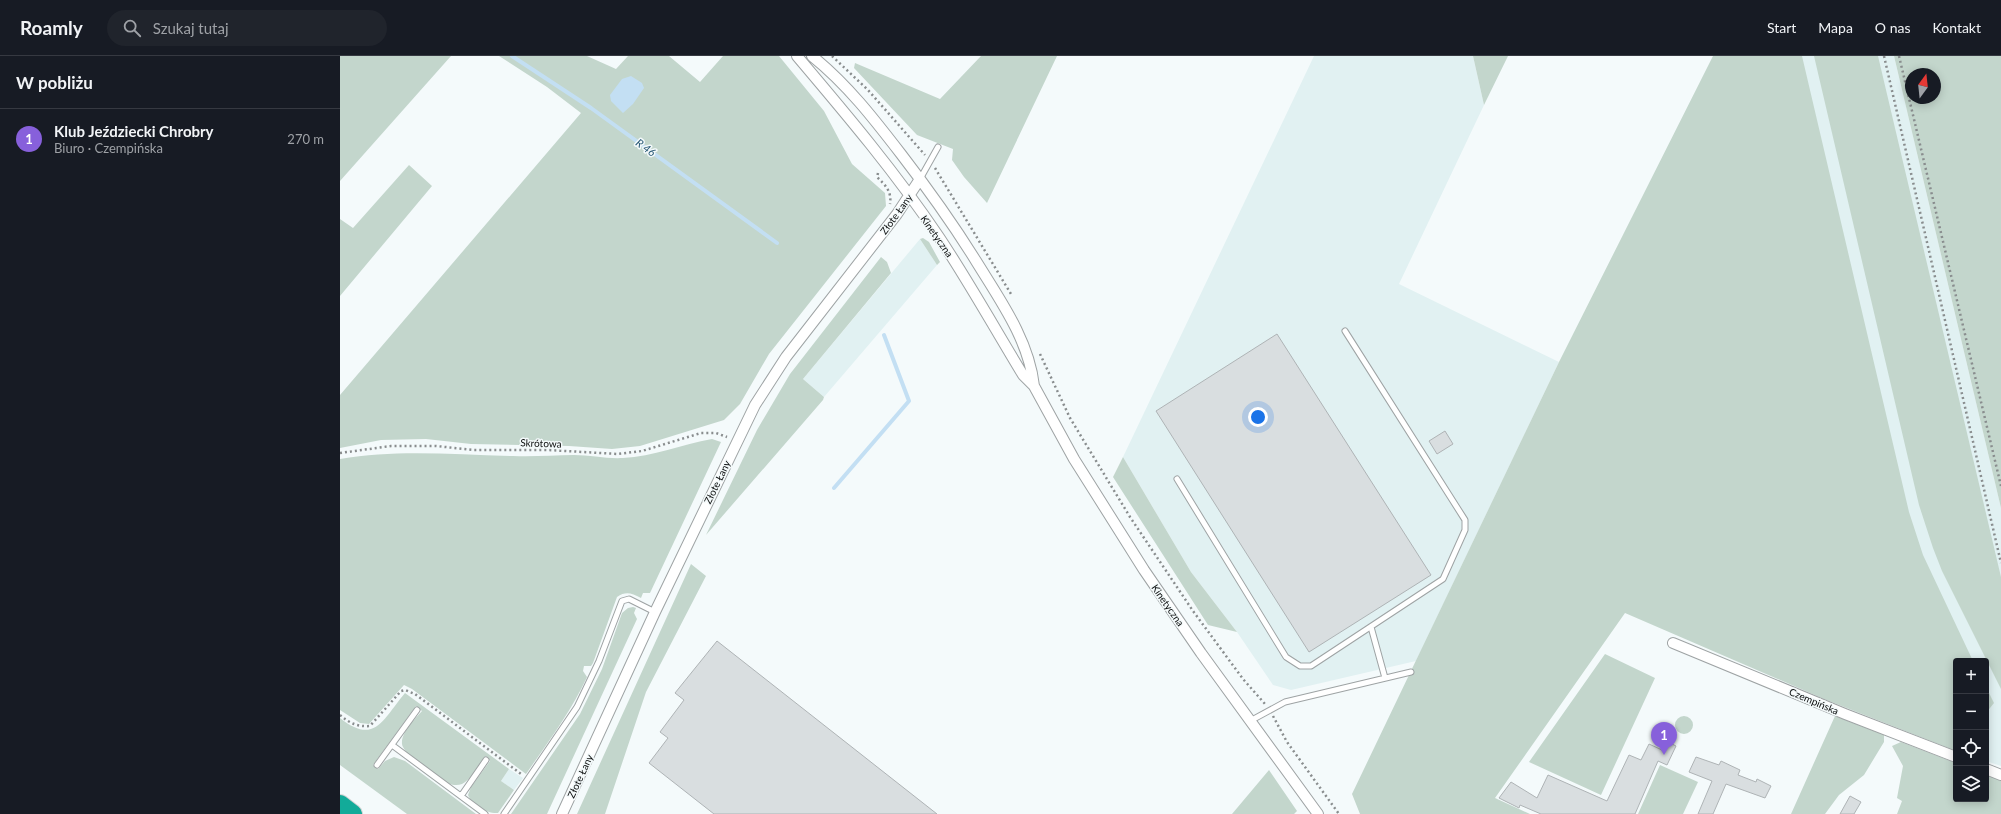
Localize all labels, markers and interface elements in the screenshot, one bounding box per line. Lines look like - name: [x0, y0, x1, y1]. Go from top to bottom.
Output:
- search box: [107, 10, 387, 46]
- text: Roamly: [20, 16, 83, 39]
- icon: search: [121, 17, 143, 39]
- text: Szukaj tutaj: [153, 19, 229, 37]
- text: Start: [1767, 19, 1796, 36]
- text: Mapa: [1818, 19, 1853, 36]
- text: O nas: [1875, 19, 1910, 36]
- text: Kontakt: [1932, 19, 1981, 36]
- north arrow: [1905, 68, 1941, 104]
- text: W pobliżu: [16, 72, 93, 93]
- text: Klub Jeździecki Chrobry: [54, 122, 214, 140]
- text: 1: [25, 131, 33, 147]
- text: 270 m: [287, 131, 324, 147]
- water label: R 46: [634, 135, 659, 159]
- text: Biuro · Czempińska: [54, 140, 163, 156]
- street label: Złote Łany: [877, 191, 915, 236]
- street label: Kinetyczna: [918, 213, 956, 259]
- your location: [1248, 407, 1268, 427]
- street label: Skrótowa: [520, 436, 562, 450]
- street label: Złote Łany: [701, 458, 733, 506]
- street label: Kinetyczna: [1149, 582, 1187, 628]
- map controls: [1953, 658, 1989, 802]
- button: +: [1953, 658, 1989, 694]
- street label: Czempińska: [1787, 685, 1841, 717]
- button: −: [1953, 694, 1989, 730]
- pin: 1: [1651, 722, 1677, 755]
- button: locate: [1953, 730, 1989, 766]
- street label: Złote Łany: [565, 751, 596, 800]
- button: layers: [1953, 766, 1989, 802]

